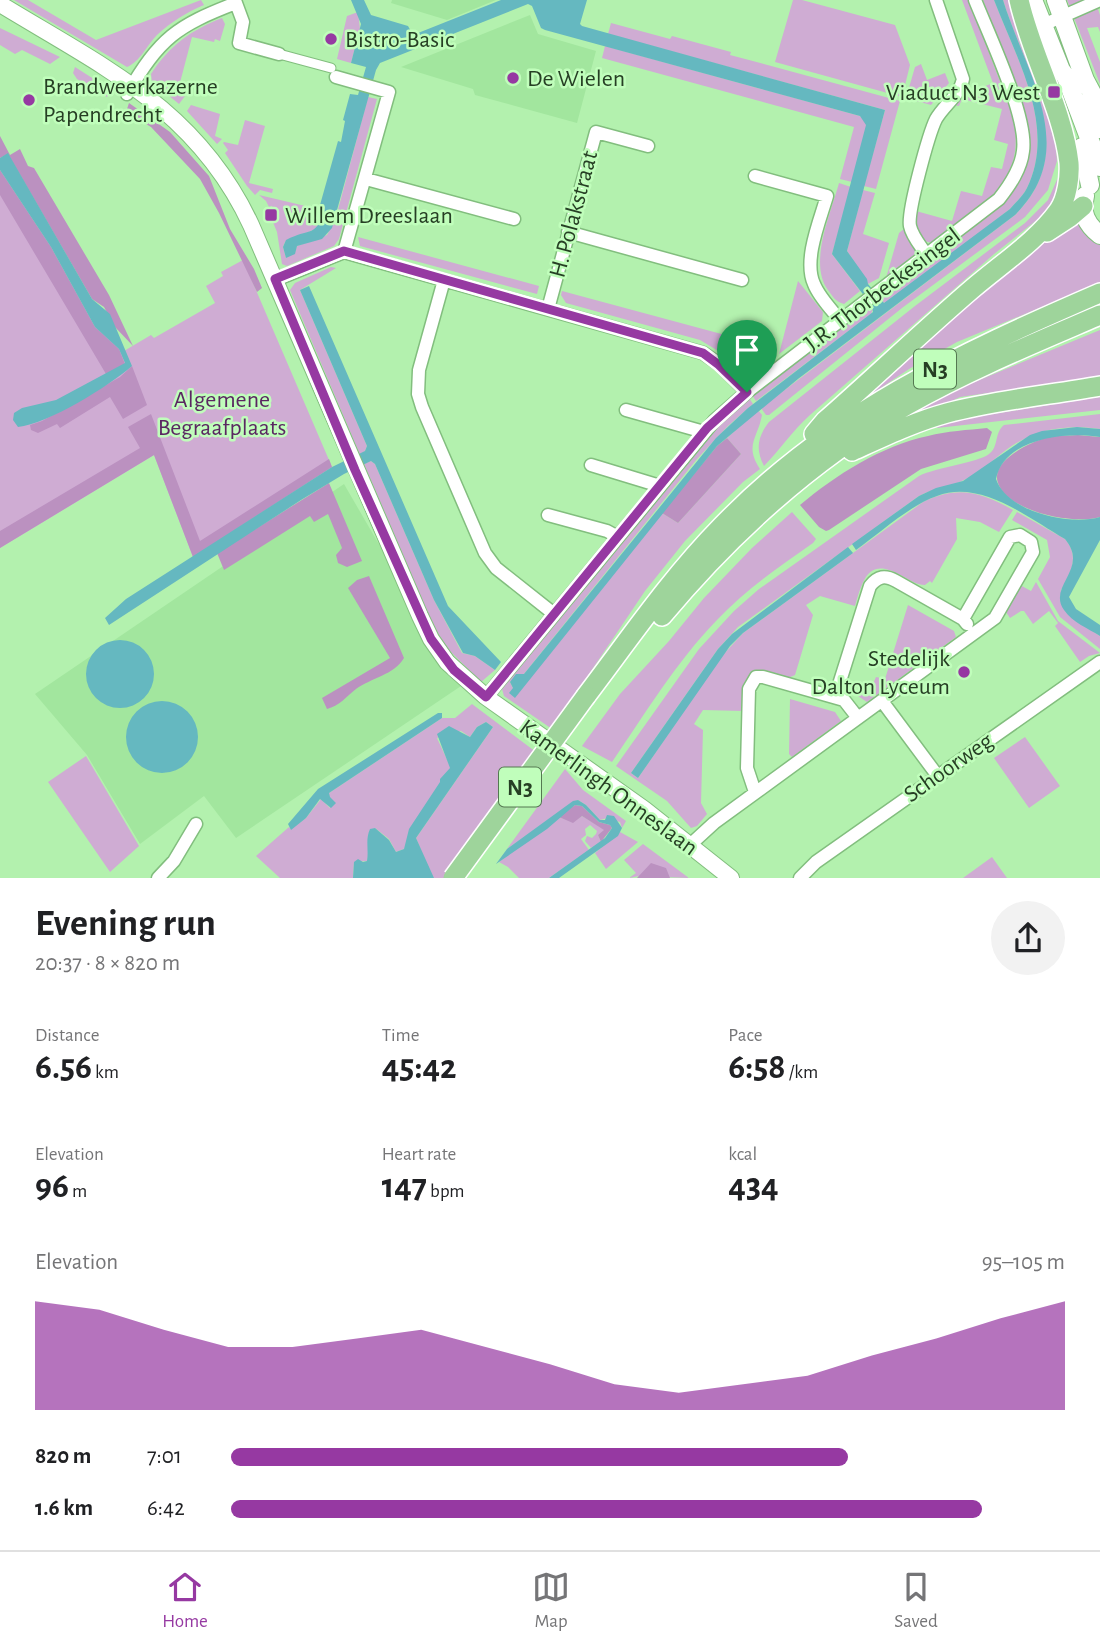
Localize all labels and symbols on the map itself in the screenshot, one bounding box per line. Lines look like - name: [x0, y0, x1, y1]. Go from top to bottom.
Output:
- place label: Bistro-Basic: [345, 28, 454, 52]
- marker: Bistro-Basic: [323, 31, 339, 47]
- place label: De Wielen: [527, 67, 625, 91]
- marker: De Wielen: [505, 70, 521, 86]
- place label: Brandweerkazerne Papendrecht: [43, 75, 218, 127]
- place label: Viaduct N3 West: [886, 81, 1040, 105]
- marker: Viaduct N3 West: [1046, 84, 1062, 100]
- marker: Brandweerkazerne Papendrecht: [21, 92, 37, 108]
- street label: H. Polakstraat: [546, 148, 603, 280]
- place label: Willem Dreeslaan: [285, 204, 453, 228]
- marker: Willem Dreeslaan: [263, 207, 279, 223]
- street label: J.R. Thorbeckesingel: [800, 224, 965, 356]
- pin: [717, 320, 777, 392]
- road number: N3: [914, 350, 956, 388]
- park label: Algemene Begraafplaats: [158, 388, 286, 440]
- place label: Stedelijk Dalton Lyceum: [811, 647, 950, 699]
- marker: Stedelijk Dalton Lyceum: [956, 664, 972, 680]
- street label: Kamerlingh Onneslaan: [515, 715, 702, 860]
- street label: Schoorweg: [900, 728, 998, 807]
- road number: N3: [499, 768, 541, 806]

